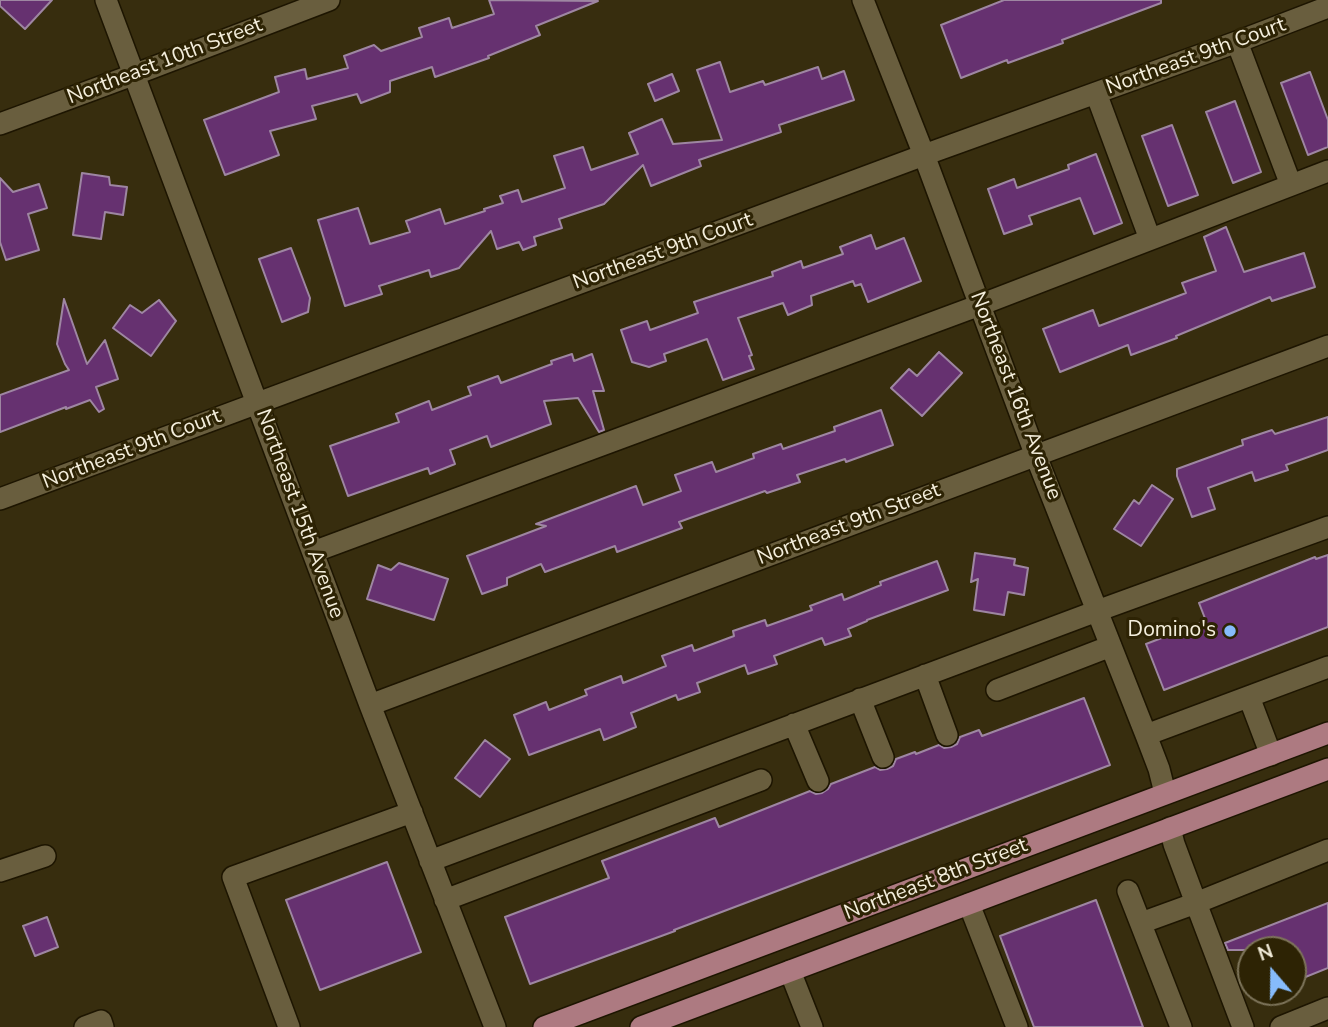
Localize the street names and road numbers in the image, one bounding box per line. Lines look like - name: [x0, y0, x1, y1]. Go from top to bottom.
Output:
- street label: Northeast 10th Street: [64, 13, 266, 111]
- street label: Northeast 9th Court: [1103, 13, 1289, 101]
- street label: Northeast 9th Court: [570, 208, 756, 296]
- street label: Northeast 16th Avenue: [964, 288, 1066, 504]
- street label: Northeast 9th Court: [39, 404, 225, 496]
- street label: Northeast 15th Avenue: [249, 406, 349, 622]
- street label: Northeast 9th Street: [754, 478, 944, 572]
- street label: Northeast 8th Street: [841, 833, 1031, 927]

